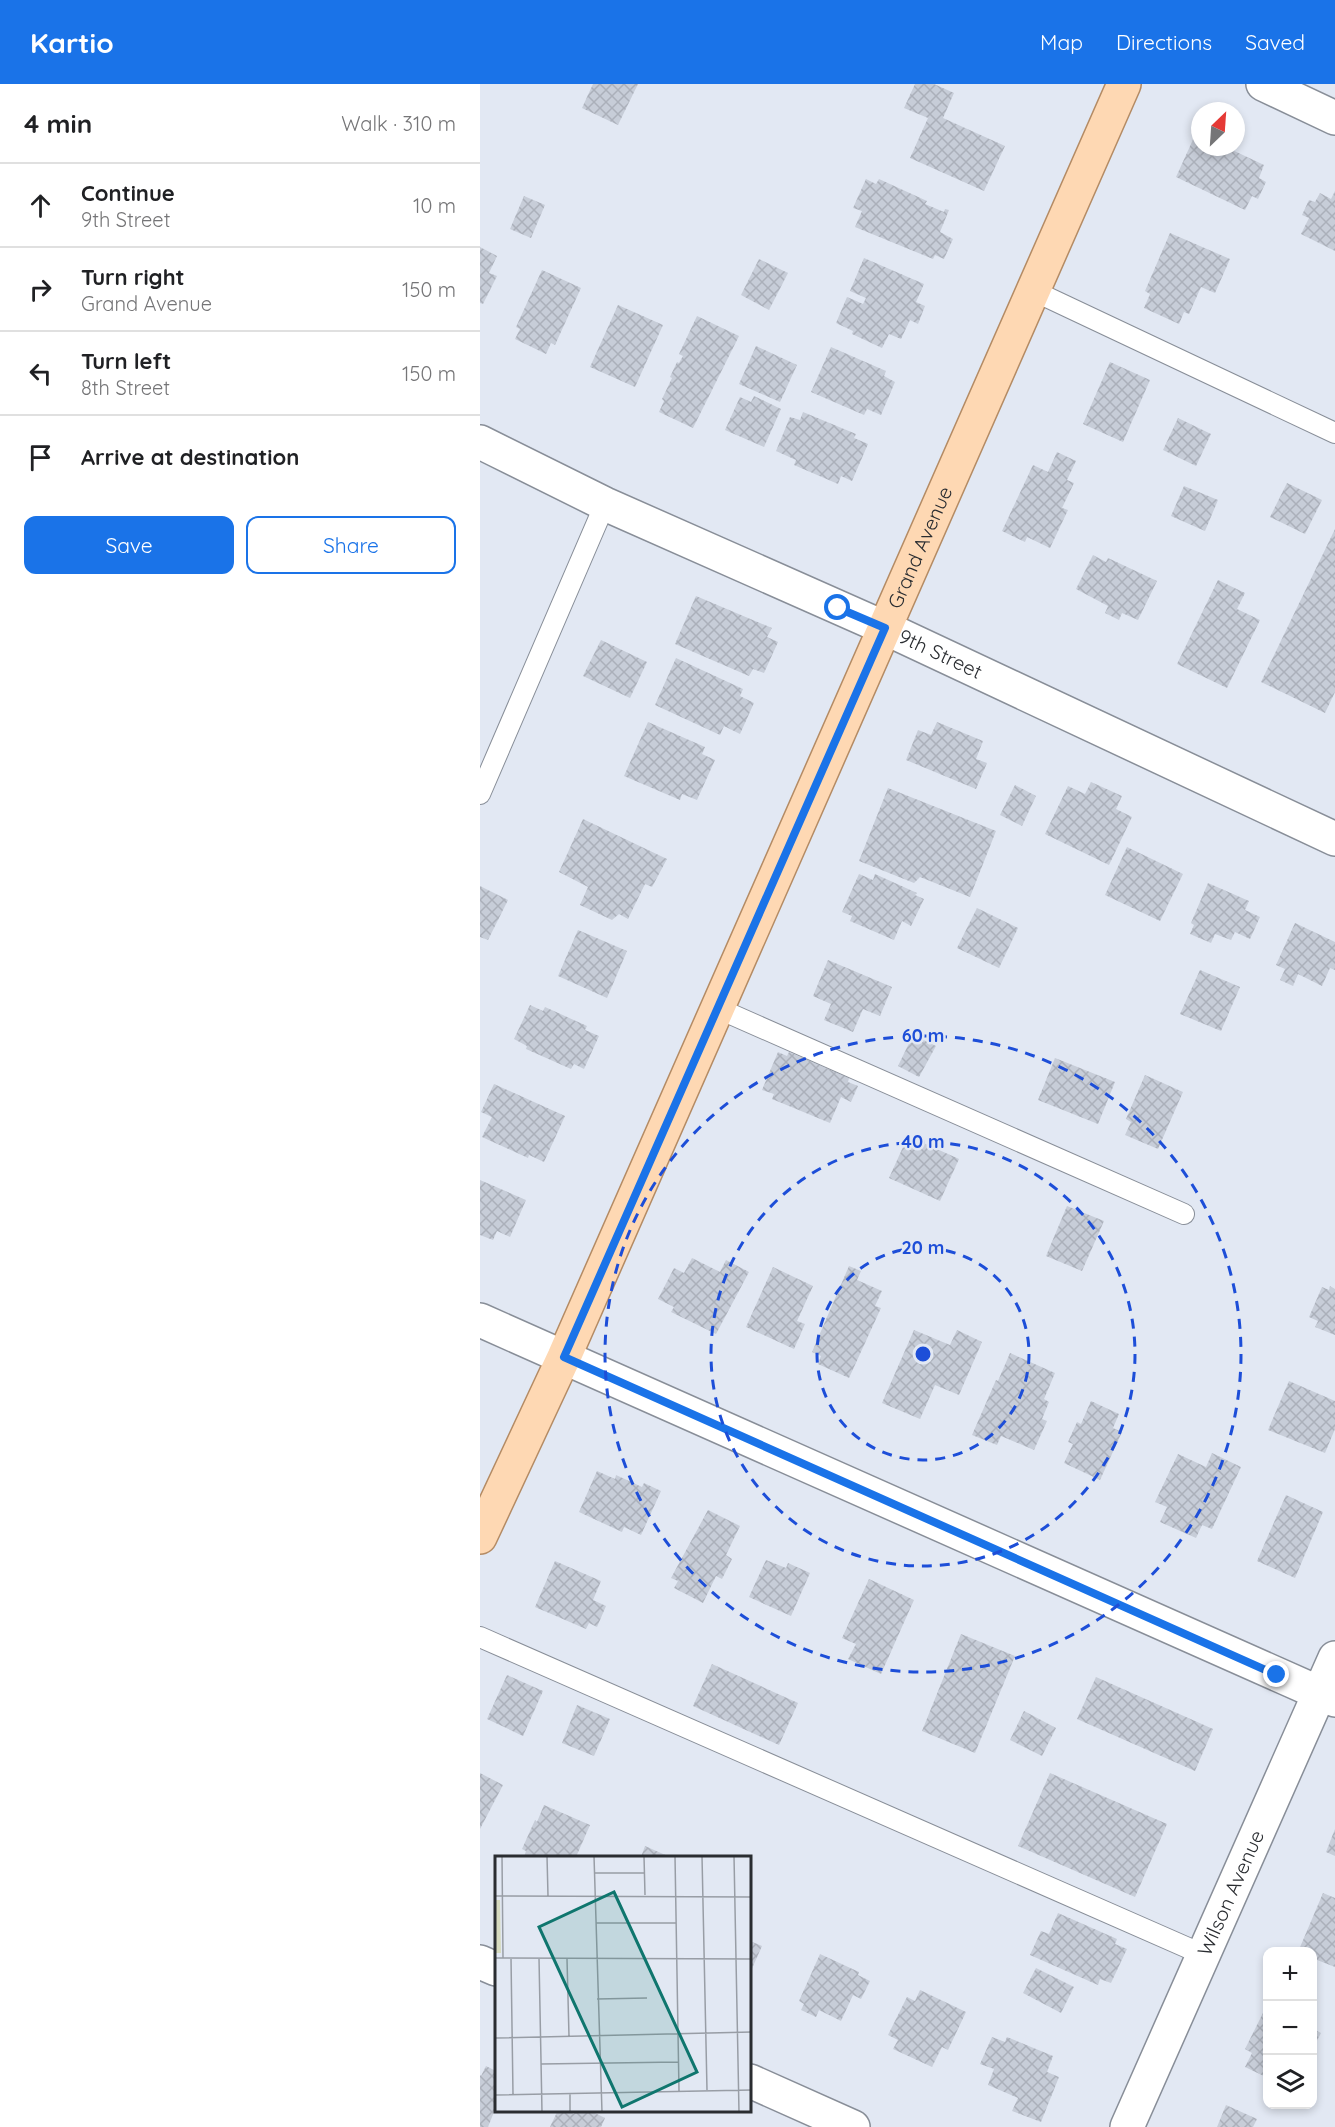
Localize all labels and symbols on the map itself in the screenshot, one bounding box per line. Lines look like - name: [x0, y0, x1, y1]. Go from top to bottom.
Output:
- north arrow: [1191, 102, 1245, 156]
- street label: Grand Avenue: [882, 482, 957, 612]
- route start: [824, 594, 850, 620]
- street label: 9th Street: [895, 623, 987, 684]
- text: 60 m: [902, 1024, 944, 1047]
- text: 40 m: [901, 1130, 945, 1153]
- text: 20 m: [902, 1236, 944, 1259]
- centre of rings: [913, 1344, 933, 1364]
- route end: [1263, 1661, 1289, 1687]
- street label: Wilson Avenue: [1191, 1826, 1269, 1960]
- inset map: [495, 1856, 752, 2112]

